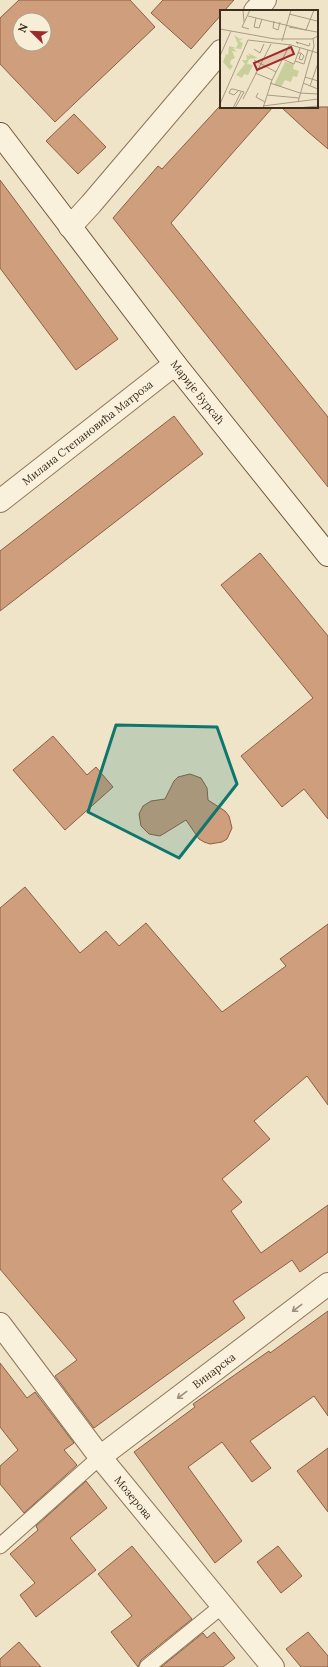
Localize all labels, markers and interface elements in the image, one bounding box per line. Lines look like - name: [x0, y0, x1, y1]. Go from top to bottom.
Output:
- inset map: [220, 10, 318, 108]
- north arrow: [12, 12, 52, 52]
- text: N: [15, 21, 31, 35]
- street label: Марије Бурсаћ: [168, 357, 228, 427]
- street label: Милана Степановића Матроза: [19, 377, 156, 488]
- one-way arrow: [291, 1304, 302, 1312]
- street label: Винарска: [190, 1350, 238, 1391]
- one-way arrow: [177, 1390, 188, 1399]
- street label: Мозерова: [112, 1473, 156, 1522]

